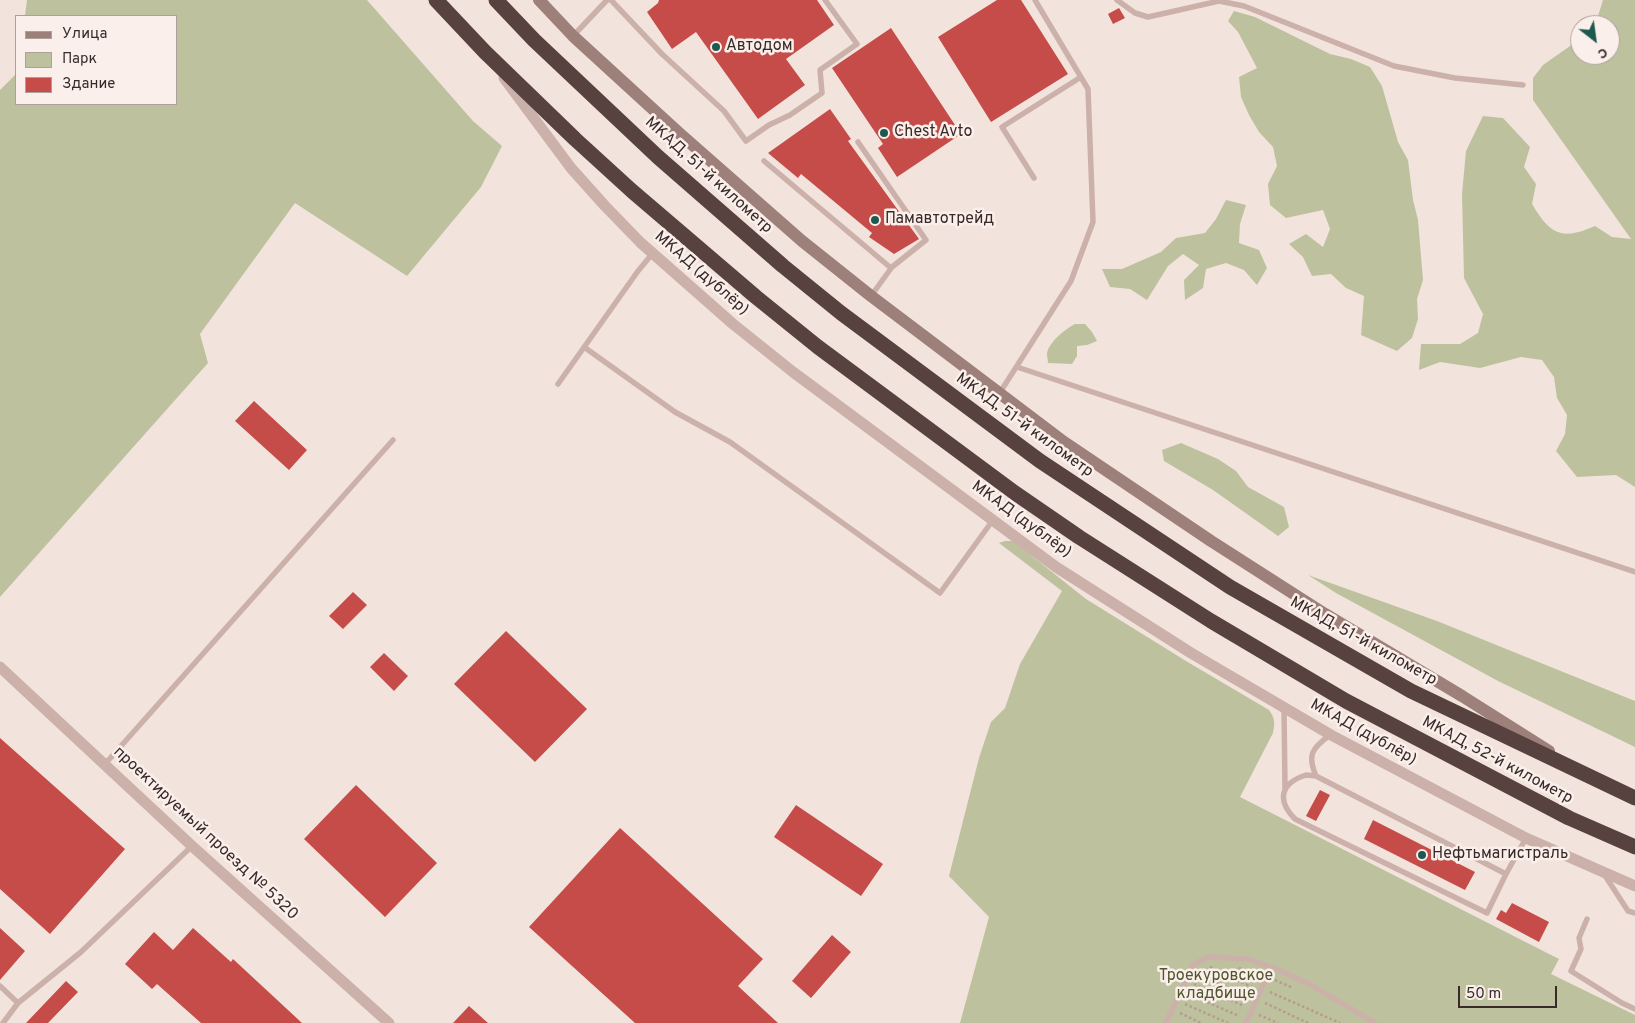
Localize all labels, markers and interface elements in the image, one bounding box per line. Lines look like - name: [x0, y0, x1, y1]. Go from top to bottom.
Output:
- legend: [15, 15, 178, 105]
- north arrow: [1570, 15, 1620, 65]
- text: Улица: [62, 25, 107, 44]
- place label: Автодом: [726, 37, 793, 57]
- marker: Автодом: [710, 41, 722, 53]
- text: С: [1594, 43, 1610, 62]
- text: Парк: [62, 50, 97, 69]
- text: Здание: [62, 75, 115, 94]
- street label: МКАД, 51-й километр: [640, 114, 776, 238]
- place label: Chest Avto: [894, 123, 972, 143]
- marker: Chest Avto: [878, 127, 890, 139]
- place label: Памавтотрейд: [885, 210, 994, 230]
- marker: Памавтотрейд: [869, 214, 881, 226]
- street label: МКАД (дублёр): [650, 228, 752, 320]
- street label: МКАД, 51-й километр: [951, 370, 1097, 482]
- street label: МКАД (дублёр): [967, 477, 1075, 563]
- street label: МКАД, 51-й километр: [1286, 594, 1440, 690]
- street label: МКАД (дублёр): [1306, 696, 1420, 770]
- street label: МКАД, 52-й километр: [1418, 713, 1576, 809]
- street label: проектируемый проезд № 5320: [109, 743, 301, 925]
- place label: Нефтьмагистраль: [1432, 845, 1568, 865]
- marker: Нефтьмагистраль: [1416, 849, 1428, 861]
- park label: Троекуровское кладбище: [1159, 967, 1273, 1005]
- scale bar: [1460, 976, 1559, 1008]
- text: 50 m: [1466, 985, 1501, 1004]

